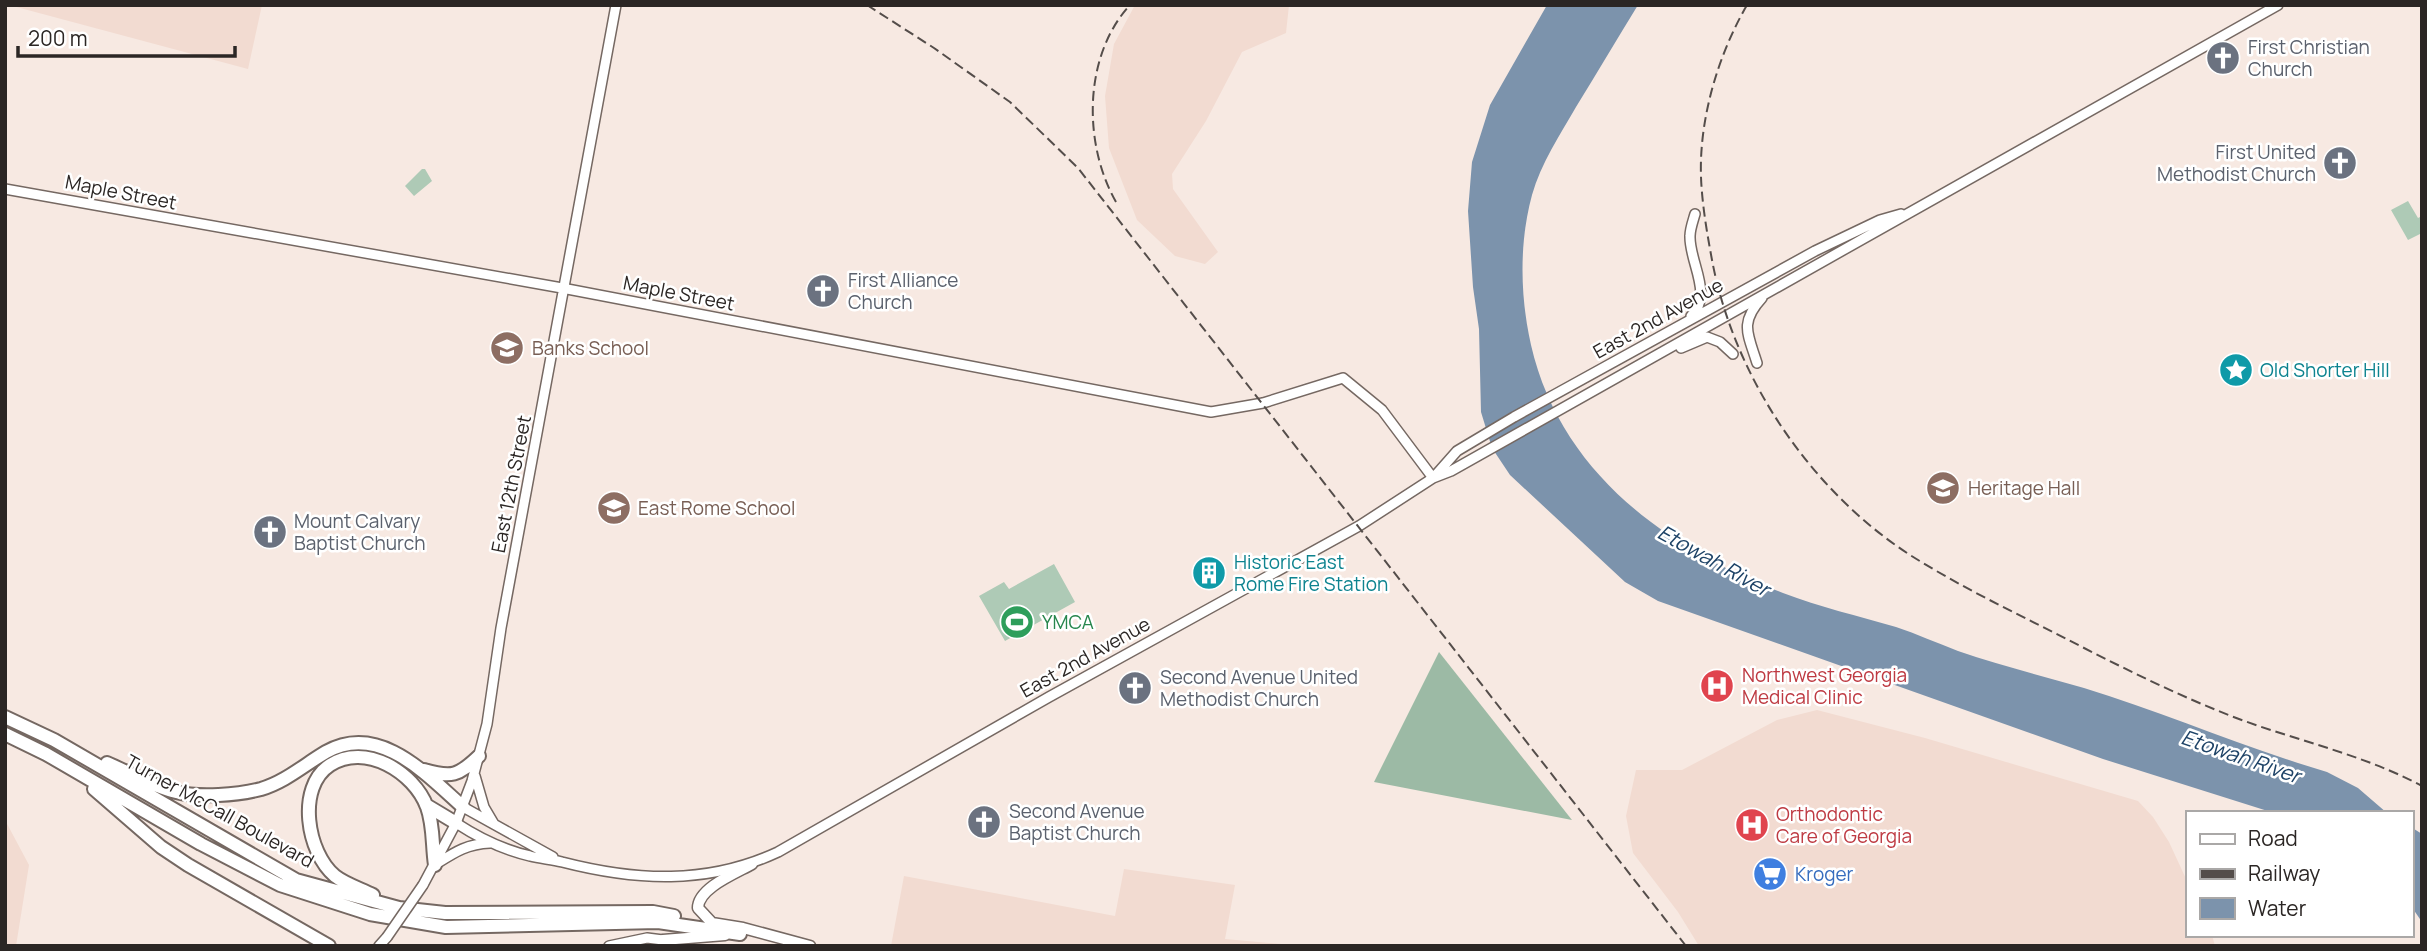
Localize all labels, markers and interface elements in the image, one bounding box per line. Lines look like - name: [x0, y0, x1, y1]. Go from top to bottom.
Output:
- scale bar: [18, 14, 234, 58]
- text: 200 m: [28, 24, 88, 52]
- place label: First Christian Church: [2248, 34, 2370, 82]
- church icon: First Christian Church: [2204, 39, 2242, 77]
- place label: First United Methodist Church: [2157, 139, 2316, 187]
- church icon: First United Methodist Church: [2321, 144, 2359, 182]
- street label: Maple Street: [63, 168, 179, 216]
- place label: First Alliance Church: [848, 267, 958, 315]
- street label: Maple Street: [621, 269, 737, 317]
- street label: East 2nd Avenue: [1588, 271, 1728, 365]
- church icon: First Alliance Church: [804, 272, 842, 310]
- school or university icon: Banks School: [488, 329, 526, 367]
- place label: Banks School: [532, 335, 649, 361]
- place icon: Old Shorter Hill: [2217, 351, 2255, 389]
- place label: Old Shorter Hill: [2260, 357, 2390, 383]
- street label: East 12th Street: [485, 413, 537, 555]
- school or university icon: Heritage Hall: [1924, 469, 1962, 507]
- place label: Heritage Hall: [1968, 475, 2080, 501]
- school or university icon: East Rome School: [595, 489, 633, 527]
- place label: East Rome School: [638, 495, 795, 521]
- place label: Mount Calvary Baptist Church: [294, 508, 426, 556]
- church icon: Mount Calvary Baptist Church: [251, 513, 289, 551]
- water label: Etowah River: [1653, 518, 1777, 603]
- place label: Historic East Rome Fire Station: [1234, 549, 1388, 597]
- building icon: Historic East Rome Fire Station: [1190, 554, 1228, 592]
- sports icon: YMCA: [998, 603, 1036, 641]
- place label: YMCA: [1042, 609, 1094, 635]
- street label: East 2nd Avenue: [1015, 610, 1155, 704]
- place label: Northwest Georgia Medical Clinic: [1742, 662, 1907, 710]
- place label: Second Avenue United Methodist Church: [1160, 664, 1358, 712]
- hospital icon: Northwest Georgia Medical Clinic: [1698, 667, 1736, 705]
- church icon: Second Avenue United Methodist Church: [1116, 669, 1154, 707]
- water label: Etowah River: [2178, 723, 2306, 790]
- street label: Turner McCall Boulevard: [121, 748, 319, 874]
- place label: Second Avenue Baptist Church: [1009, 798, 1145, 846]
- place label: Orthodontic Care of Georgia: [1776, 801, 1912, 849]
- church icon: Second Avenue Baptist Church: [965, 803, 1003, 841]
- hospital icon: Orthodontic Care of Georgia: [1733, 806, 1771, 844]
- legend: [2186, 811, 2413, 937]
- text: Road: [2248, 824, 2298, 852]
- supermarket icon: Kroger: [1751, 855, 1789, 893]
- text: Railway: [2248, 859, 2320, 887]
- place label: Kroger: [1795, 861, 1854, 887]
- text: Water: [2248, 894, 2307, 922]

